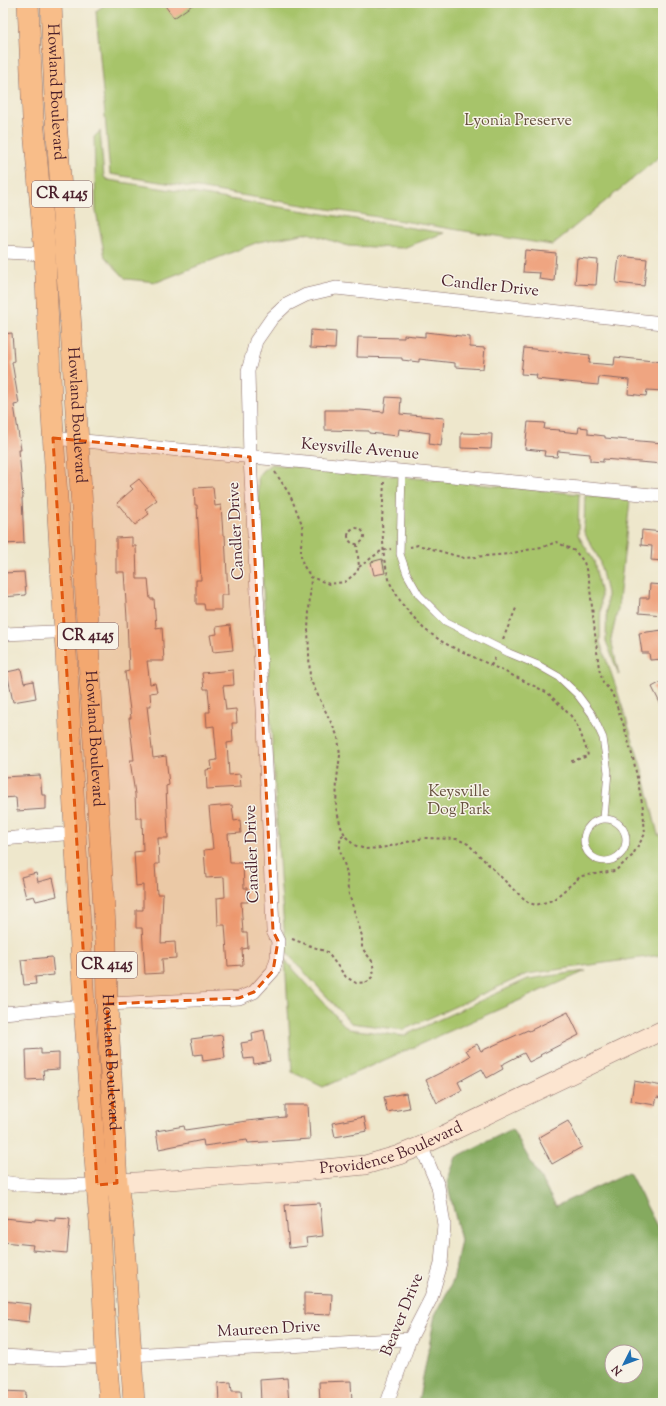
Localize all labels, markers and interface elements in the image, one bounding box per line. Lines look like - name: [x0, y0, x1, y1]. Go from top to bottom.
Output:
- street label: Howland Boulevard: [40, 23, 70, 161]
- park label: Lyonia Preserve: [464, 110, 572, 133]
- road number: CR 4145: [32, 181, 92, 207]
- street label: Candler Drive: [440, 270, 540, 304]
- street label: Howland Boulevard: [61, 346, 92, 484]
- street label: Keysville Avenue: [300, 433, 420, 467]
- street label: Candler Drive: [223, 481, 251, 581]
- road number: CR 4145: [58, 623, 118, 649]
- street label: Howland Boulevard: [78, 670, 109, 808]
- park label: Keysville Dog Park: [427, 781, 491, 822]
- street label: Candler Drive: [240, 805, 266, 903]
- road number: CR 4145: [77, 952, 137, 978]
- street label: Howland Boulevard: [95, 994, 126, 1131]
- street label: Providence Boulevard: [318, 1116, 467, 1181]
- street label: Beaver Drive: [376, 1270, 430, 1360]
- street label: Maureen Drive: [217, 1316, 321, 1344]
- north arrow: [604, 1344, 644, 1384]
- text: N: [608, 1361, 627, 1379]

